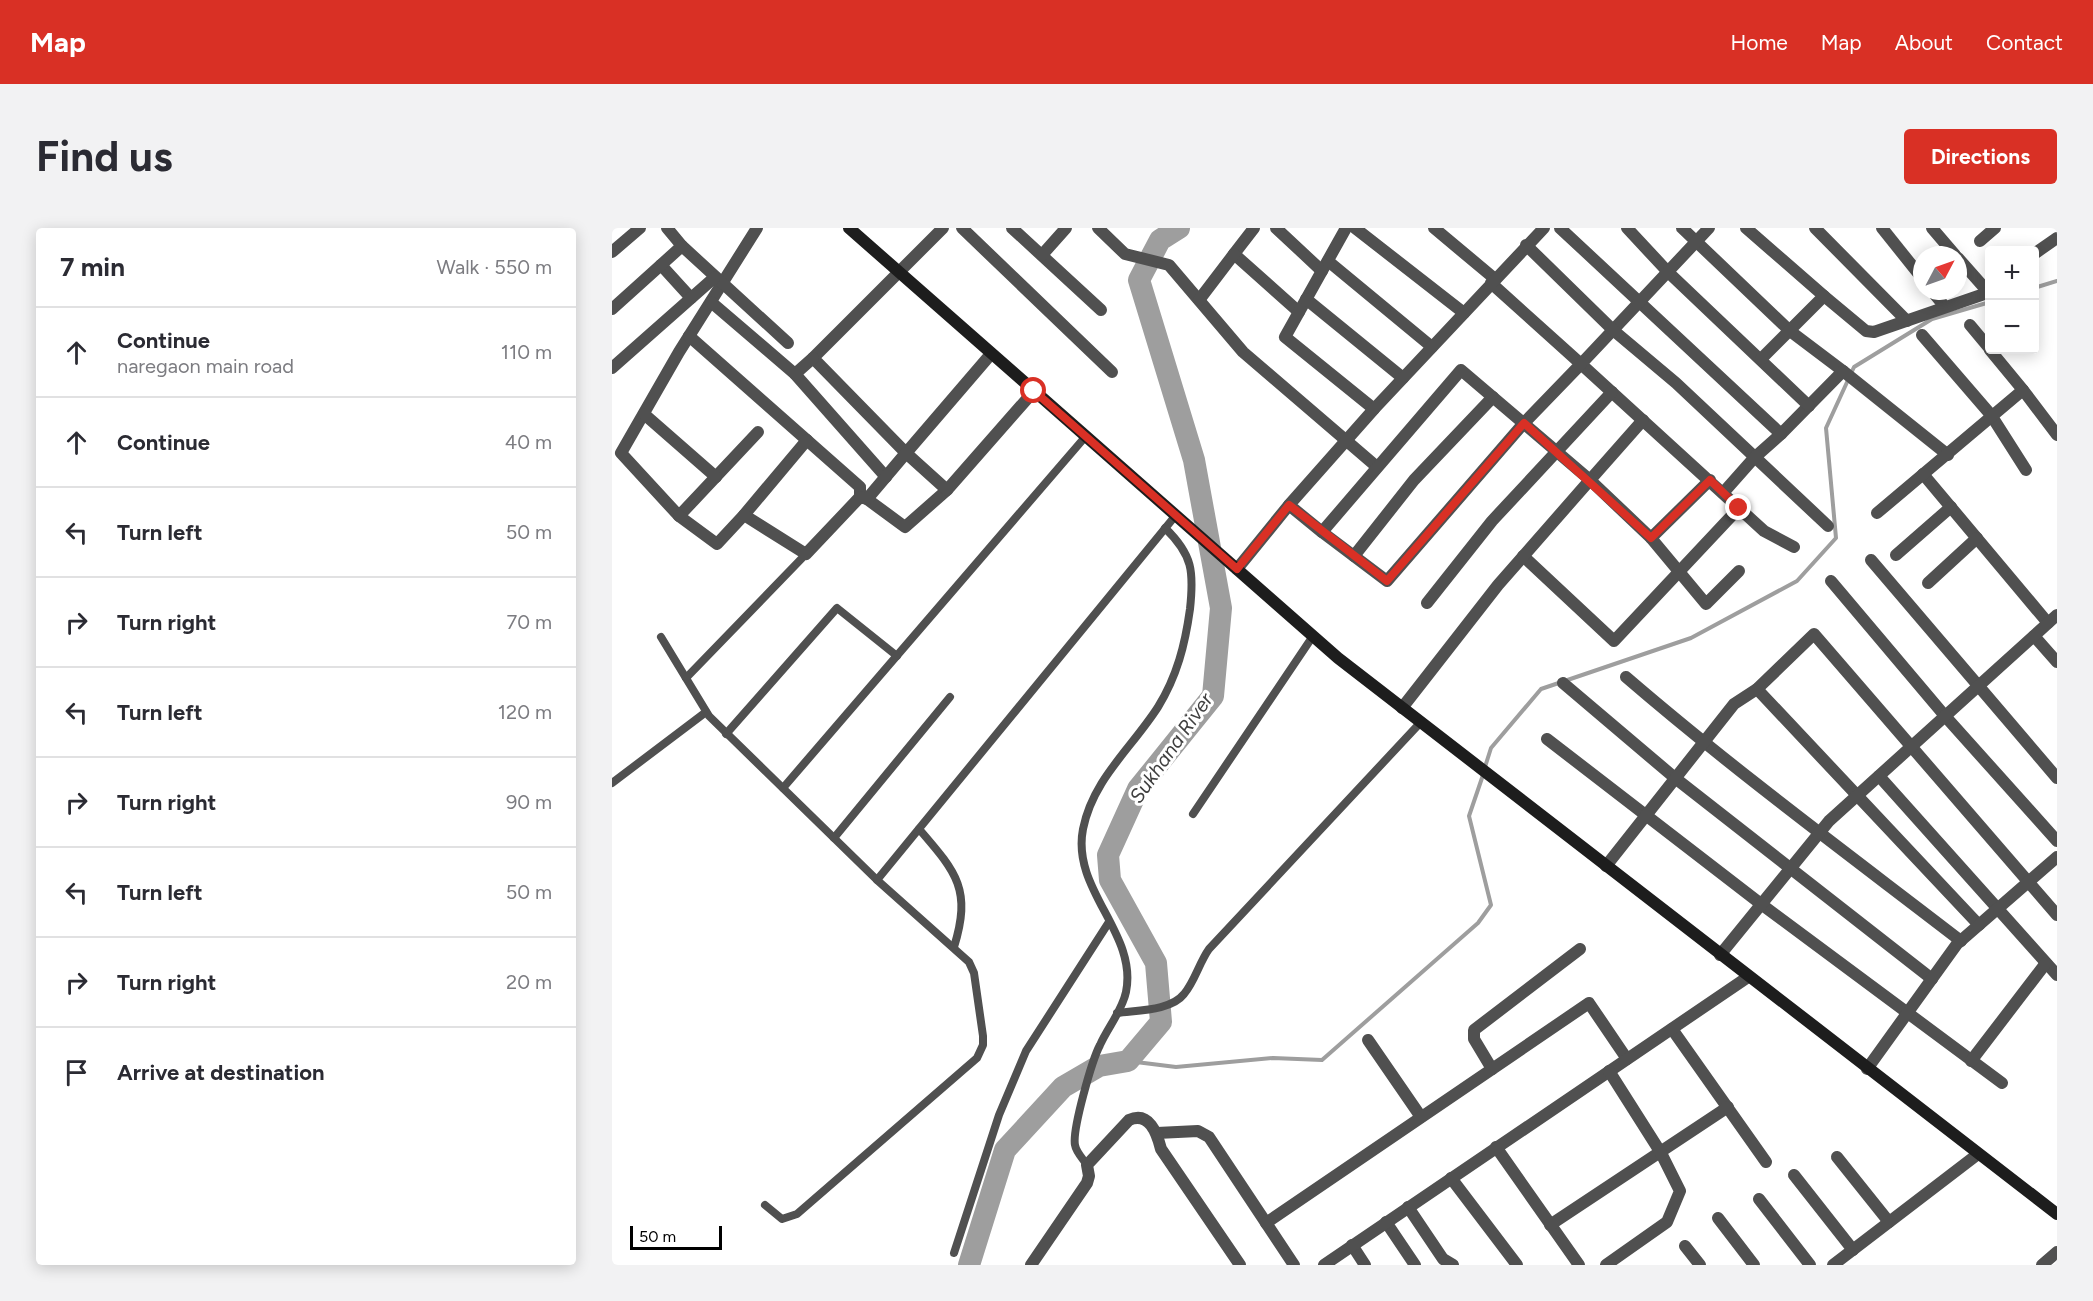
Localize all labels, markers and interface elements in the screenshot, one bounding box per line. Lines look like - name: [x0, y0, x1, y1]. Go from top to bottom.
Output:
- text: Map: [30, 25, 86, 59]
- text: Home: [1731, 30, 1788, 55]
- text: Map: [1821, 30, 1862, 55]
- text: About: [1895, 30, 1953, 55]
- text: Contact: [1986, 30, 2063, 55]
- button: Directions: [1904, 129, 2057, 184]
- text: Find us: [36, 131, 173, 182]
- north arrow: [1913, 246, 1967, 300]
- map controls: [1985, 246, 2039, 354]
- button: +: [1985, 246, 2039, 300]
- text: 7 min: [60, 251, 125, 283]
- text: Walk · 550 m: [437, 255, 552, 279]
- button: −: [1985, 300, 2039, 354]
- text: Continue: [117, 327, 210, 354]
- icon: ahead: [60, 336, 93, 369]
- text: 110 m: [501, 340, 552, 364]
- text: naregaon main road: [117, 354, 294, 378]
- route start: [1020, 377, 1046, 403]
- icon: ahead: [60, 426, 93, 459]
- text: Continue: [117, 429, 210, 456]
- text: 40 m: [505, 430, 552, 454]
- route end: [1725, 494, 1751, 520]
- icon: left: [60, 516, 93, 549]
- text: Turn left: [117, 519, 203, 546]
- text: 50 m: [506, 520, 552, 544]
- icon: right: [60, 606, 93, 639]
- text: Turn right: [117, 609, 216, 636]
- text: 70 m: [506, 610, 552, 634]
- water label: Sukhana River: [1124, 687, 1219, 808]
- icon: left: [60, 696, 93, 729]
- text: Turn left: [117, 699, 203, 726]
- text: 120 m: [498, 700, 552, 724]
- icon: right: [60, 786, 93, 819]
- text: Turn right: [117, 789, 216, 816]
- text: 90 m: [506, 790, 552, 814]
- icon: left: [60, 876, 93, 909]
- text: Turn left: [117, 879, 203, 906]
- text: 50 m: [506, 880, 552, 904]
- icon: right: [60, 966, 93, 999]
- text: Turn right: [117, 969, 216, 996]
- text: 20 m: [506, 970, 552, 994]
- icon: arrive: [60, 1056, 93, 1089]
- text: Arrive at destination: [117, 1059, 325, 1086]
- scale bar: [630, 1223, 722, 1250]
- text: 50 m: [639, 1227, 676, 1246]

